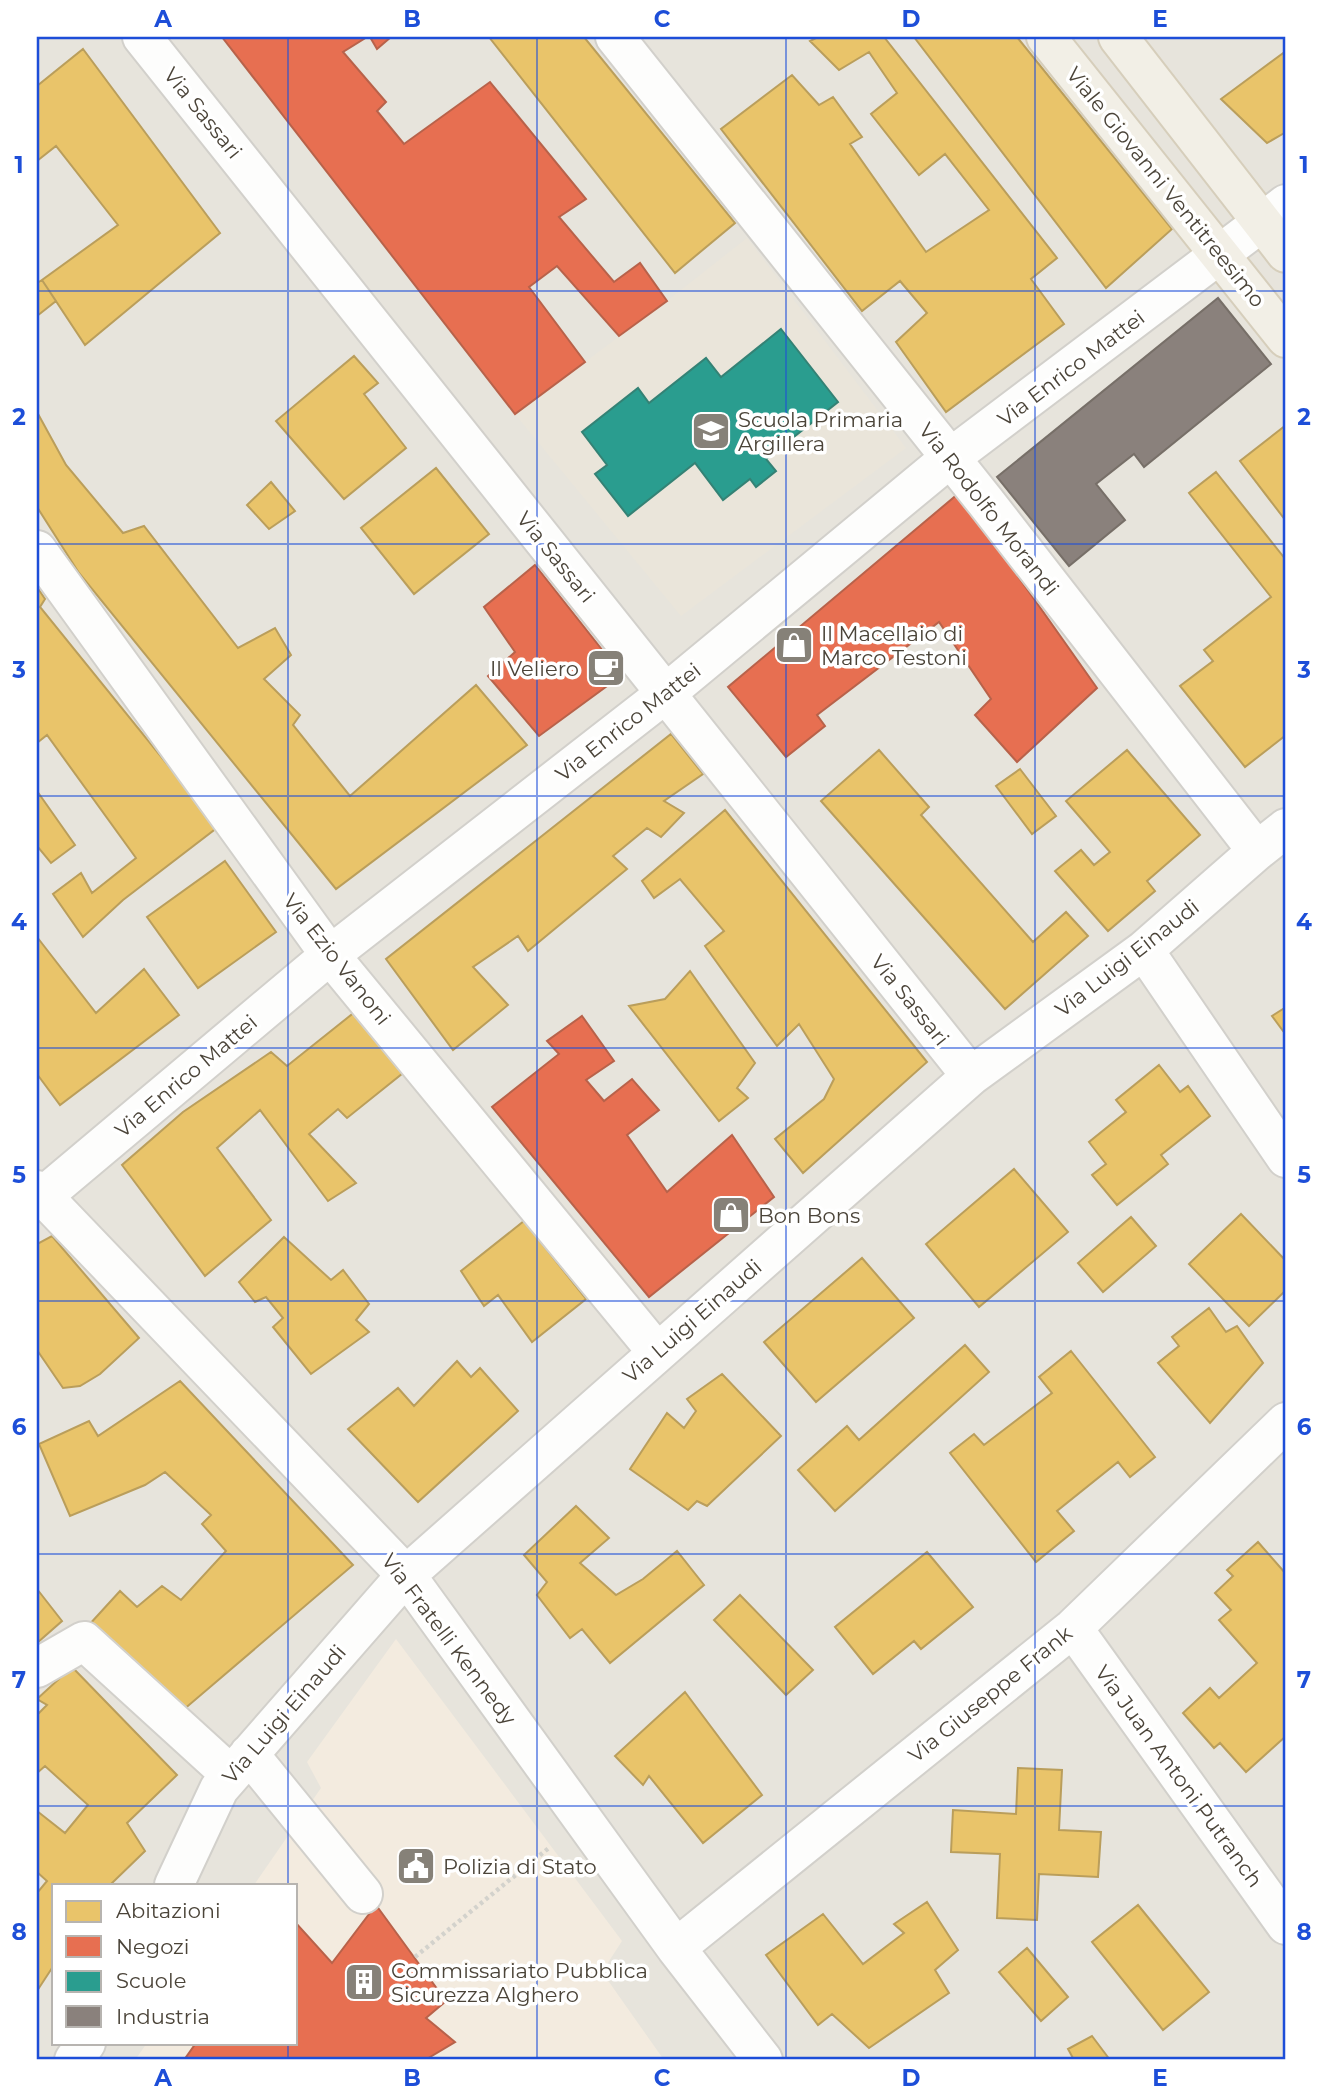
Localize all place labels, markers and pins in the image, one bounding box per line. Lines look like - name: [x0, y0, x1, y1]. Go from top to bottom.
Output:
- place label: Scuola Primaria Argillera: [738, 407, 903, 456]
- school or university icon: Scuola Primaria Argillera: [690, 410, 732, 452]
- place label: Il Macellaio di Marco Testoni: [821, 621, 967, 670]
- shop icon: Il Macellaio di Marco Testoni: [773, 624, 815, 666]
- cafe icon: Il Veliero: [585, 647, 627, 689]
- place label: Il Veliero: [490, 656, 579, 681]
- shop icon: Bon Bons: [710, 1194, 752, 1236]
- place label: Bon Bons: [758, 1203, 860, 1228]
- public building icon: Polizia di Stato: [395, 1845, 437, 1887]
- place label: Polizia di Stato: [443, 1854, 597, 1879]
- place label: Commissariato Pubblica Sicurezza Alghero: [391, 1958, 648, 2007]
- building icon: Commissariato Pubblica Sicurezza Alghero: [343, 1961, 385, 2003]

